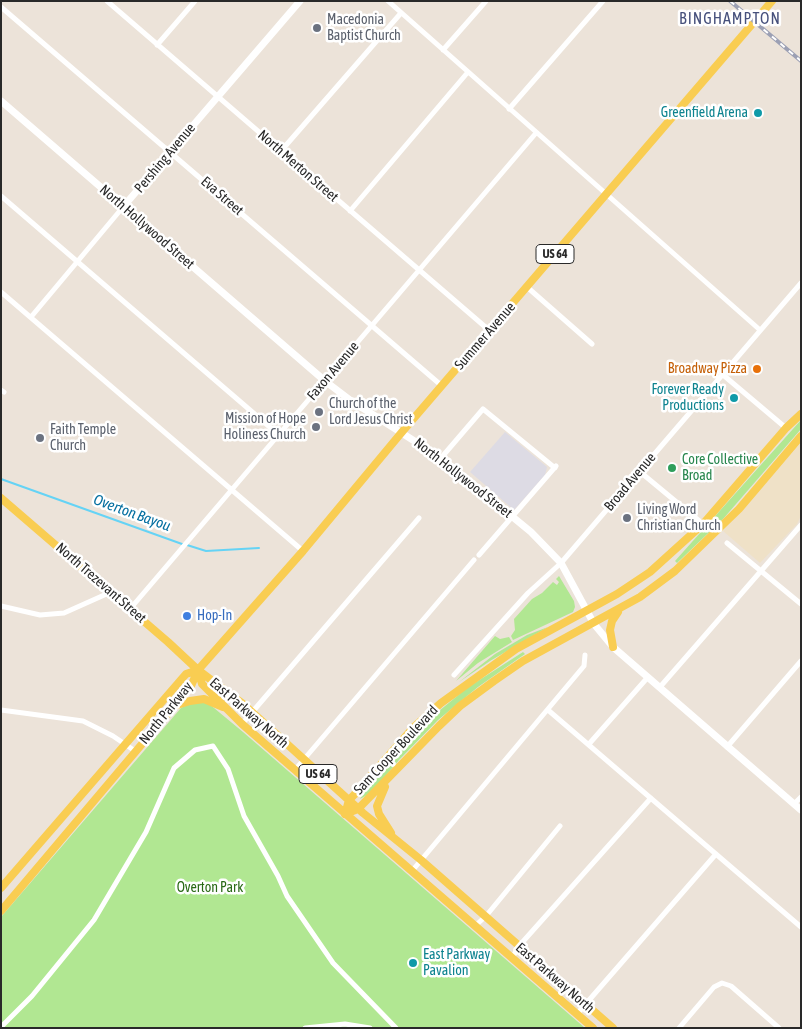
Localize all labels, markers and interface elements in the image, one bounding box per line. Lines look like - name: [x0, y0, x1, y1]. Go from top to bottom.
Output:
- district label: BINGHAMPTON: [678, 9, 782, 29]
- place label: Macedonia Baptist Church: [327, 12, 401, 44]
- marker: Macedonia Baptist Church: [311, 22, 323, 34]
- place label: Greenfield Arena: [661, 105, 748, 121]
- marker: Greenfield Arena: [752, 107, 764, 119]
- street label: Pershing Avenue: [131, 120, 199, 196]
- street label: North Merton Street: [254, 126, 342, 206]
- street label: Eva Street: [197, 173, 247, 219]
- street label: North Hollywood Street: [96, 181, 198, 273]
- road number: US 64: [536, 244, 574, 264]
- street label: Summer Avenue: [451, 299, 519, 373]
- street label: Faxon Avenue: [304, 338, 362, 404]
- place label: Broadway Pizza: [668, 361, 747, 377]
- marker: Broadway Pizza: [751, 363, 763, 375]
- place label: Forever Ready Productions: [651, 382, 724, 414]
- marker: Forever Ready Productions: [728, 392, 740, 404]
- place label: Church of the Lord Jesus Christ: [329, 396, 412, 428]
- marker: Church of the Lord Jesus Christ: [313, 406, 325, 418]
- place label: Mission of Hope Holiness Church: [223, 411, 306, 444]
- marker: Mission of Hope Holiness Church: [310, 421, 322, 433]
- place label: Faith Temple Church: [50, 422, 116, 454]
- marker: Faith Temple Church: [34, 432, 46, 444]
- street label: North Hollywood Street: [411, 434, 515, 522]
- street label: Broad Avenue: [601, 449, 659, 515]
- place label: Core Collective Broad: [682, 452, 758, 484]
- marker: Core Collective Broad: [666, 462, 678, 474]
- water label: Overton Bayou: [91, 491, 173, 535]
- place label: Living Word Christian Church: [637, 502, 721, 534]
- marker: Living Word Christian Church: [621, 512, 633, 524]
- street label: North Trezevant Street: [52, 539, 150, 627]
- place label: Hop-In: [197, 608, 232, 624]
- marker: Hop-In: [181, 610, 193, 622]
- street label: East Parkway North: [206, 674, 292, 752]
- street label: North Parkway: [136, 678, 196, 748]
- street label: Sam Cooper Boulevard: [350, 702, 442, 798]
- road number: US 64: [299, 764, 337, 784]
- park label: Overton Park: [177, 880, 243, 896]
- street label: East Parkway North: [512, 939, 598, 1017]
- place label: East Parkway Pavalion: [423, 947, 490, 980]
- marker: East Parkway Pavalion: [407, 957, 419, 969]

